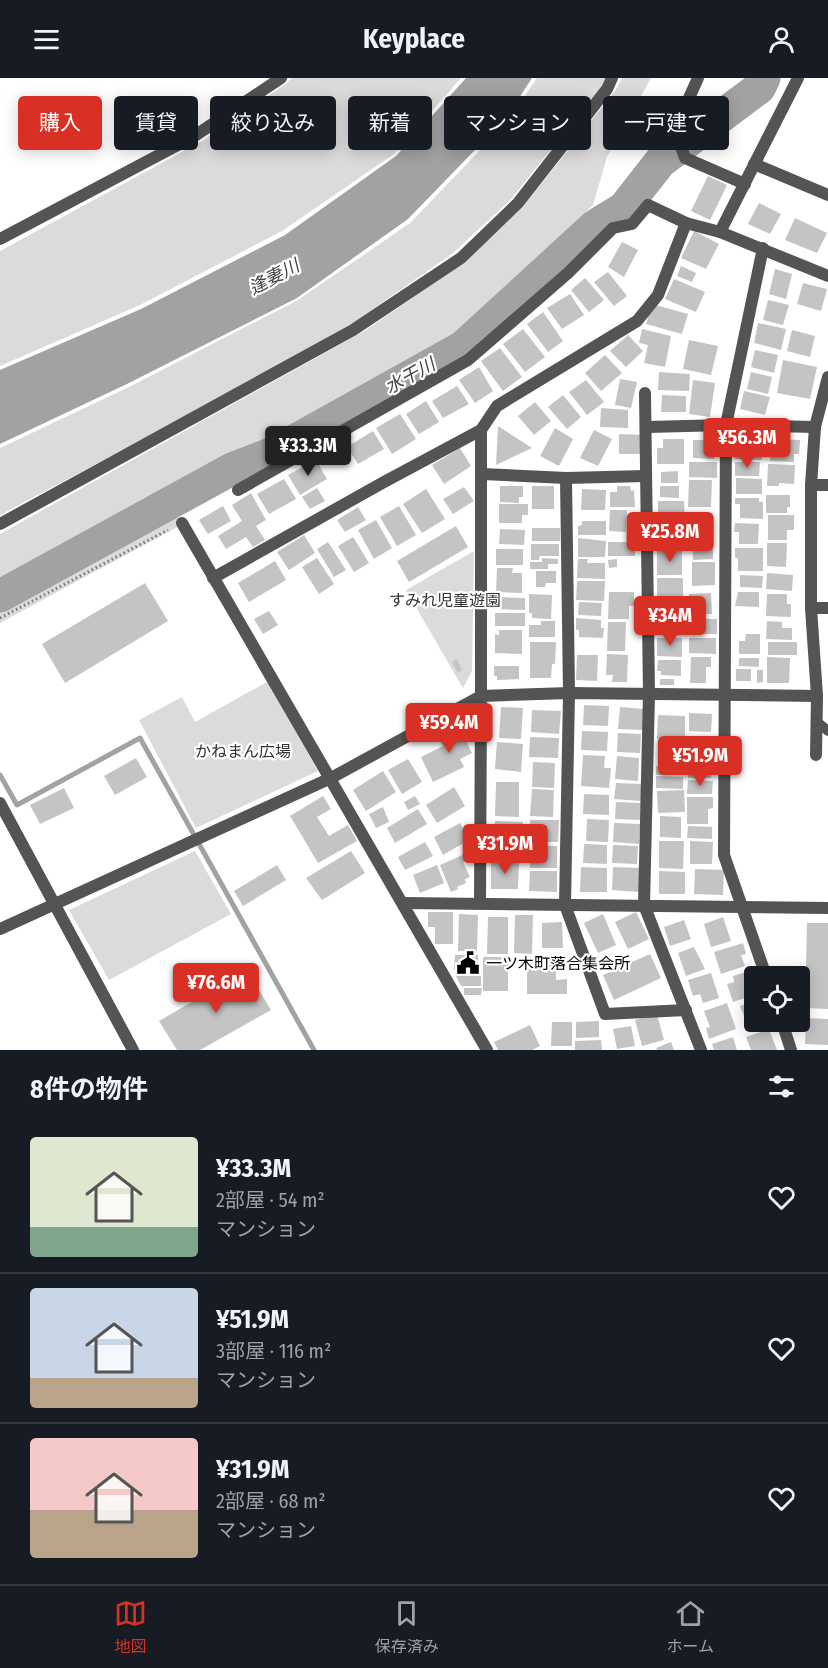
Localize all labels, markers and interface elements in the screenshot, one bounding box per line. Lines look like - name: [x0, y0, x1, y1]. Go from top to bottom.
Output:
- icon: menu: [30, 23, 63, 56]
- text: Keyplace: [363, 23, 465, 55]
- icon: person: [765, 23, 798, 56]
- chip: 購入: [18, 96, 102, 150]
- chip: 賃貸: [114, 96, 198, 150]
- chip: 絞り込み: [210, 96, 336, 150]
- chip: 新着: [348, 96, 432, 150]
- chip: マンション: [444, 96, 591, 150]
- chip: 一戸建て: [603, 96, 729, 150]
- water label: 逢妻川: [245, 254, 305, 299]
- water label: 水干川: [381, 352, 441, 399]
- pin: ¥56.3M: [698, 418, 796, 469]
- text: ¥56.3M: [717, 425, 777, 449]
- pin: ¥33.3M: [259, 426, 357, 477]
- text: ¥33.3M: [279, 433, 337, 457]
- pin: ¥25.8M: [621, 512, 719, 563]
- text: ¥25.8M: [641, 519, 699, 543]
- park label: すみれ児童遊園: [389, 591, 501, 610]
- pin: ¥34M: [634, 596, 706, 647]
- text: ¥34M: [648, 603, 692, 627]
- pin: ¥59.4M: [400, 703, 498, 754]
- text: ¥59.4M: [420, 710, 478, 734]
- pin: ¥51.9M: [651, 736, 749, 787]
- park label: かねまん広場: [195, 742, 291, 761]
- text: ¥51.9M: [672, 743, 728, 767]
- pin: ¥31.9M: [456, 824, 554, 875]
- text: ¥31.9M: [477, 831, 533, 855]
- public building icon: 一ツ木町落合集会所: [455, 950, 481, 976]
- place label: 一ツ木町落合集会所: [486, 954, 630, 973]
- pin: ¥76.6M: [167, 963, 265, 1014]
- map controls: [744, 966, 810, 1032]
- button: locate: [744, 966, 810, 1032]
- text: ¥76.6M: [187, 970, 245, 994]
- icon: filters: [765, 1070, 798, 1103]
- text: 8件の物件: [30, 1074, 148, 1105]
- text: ¥33.3M: [216, 1153, 291, 1184]
- icon: home: [78, 1161, 150, 1233]
- icon: heart: [765, 1181, 798, 1214]
- text: 2部屋 · 54 m²: [216, 1188, 325, 1212]
- text: マンション: [216, 1217, 316, 1241]
- text: ¥51.9M: [216, 1304, 289, 1335]
- icon: home: [78, 1312, 150, 1384]
- icon: heart: [765, 1332, 798, 1365]
- text: 3部屋 · 116 m²: [216, 1339, 331, 1363]
- text: マンション: [216, 1368, 316, 1392]
- text: ¥31.9M: [216, 1454, 290, 1485]
- icon: home: [78, 1462, 150, 1534]
- icon: heart: [765, 1482, 798, 1515]
- text: 2部屋 · 68 m²: [216, 1489, 326, 1513]
- text: マンション: [216, 1518, 316, 1542]
- tab: 地図: [114, 1597, 147, 1657]
- tab: 保存済み: [375, 1597, 439, 1657]
- tab: ホーム: [667, 1597, 714, 1657]

